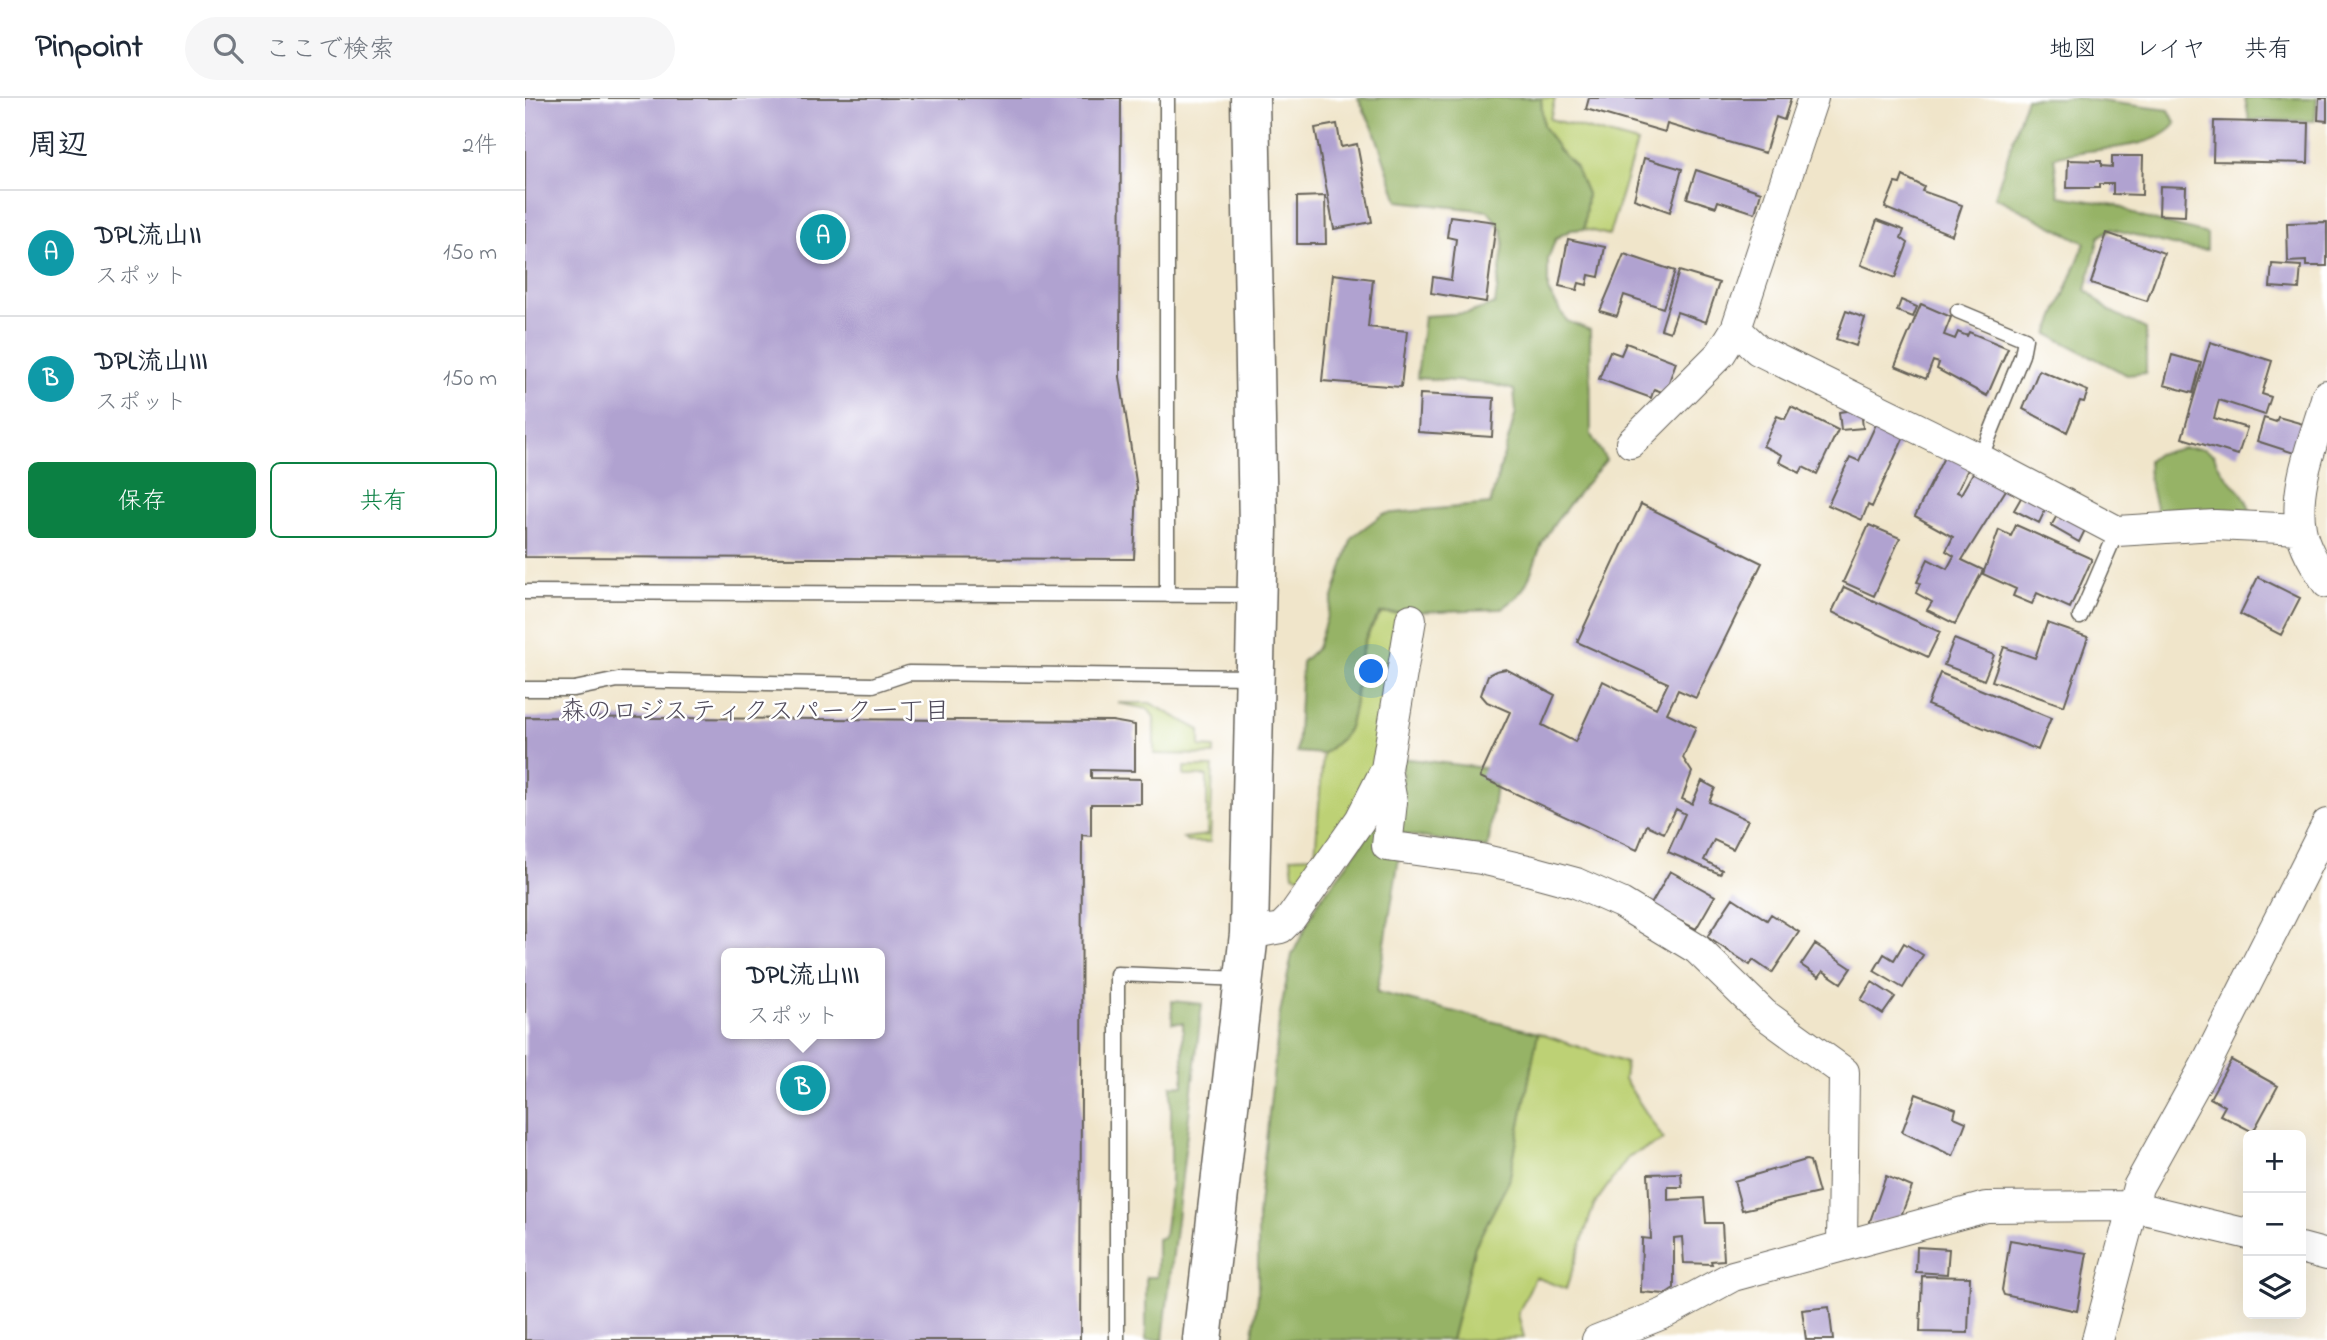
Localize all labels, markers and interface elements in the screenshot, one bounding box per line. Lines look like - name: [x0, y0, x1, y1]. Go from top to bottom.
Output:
- search box: [185, 17, 675, 80]
- text: Pinpoint: [35, 24, 143, 72]
- icon: search: [209, 29, 247, 67]
- text: ここで検索: [265, 32, 395, 70]
- text: 地図: [2049, 33, 2097, 68]
- text: レイヤ: [2135, 33, 2206, 68]
- text: 共有: [2244, 33, 2292, 68]
- text: 周辺: [28, 125, 88, 169]
- text: 2件: [463, 130, 497, 163]
- pin: A: [800, 211, 846, 263]
- text: DPL流山II: [95, 218, 201, 256]
- text: A: [44, 237, 58, 270]
- text: 150 m: [443, 237, 497, 270]
- text: スポット: [95, 261, 187, 294]
- text: DPL流山III: [95, 344, 208, 382]
- text: B: [43, 363, 59, 396]
- text: 150 m: [443, 363, 497, 396]
- text: スポット: [95, 387, 187, 420]
- button: 保存: [28, 462, 256, 538]
- button: 共有: [270, 462, 497, 538]
- your location: [1354, 654, 1388, 688]
- district label: 森のロジスティクスパーク一丁目: [560, 694, 950, 732]
- popup: [721, 948, 885, 1039]
- text: DPL流山III: [747, 958, 859, 996]
- text: スポット: [747, 1001, 839, 1034]
- pin: B: [780, 1062, 826, 1114]
- map controls: [2243, 1130, 2306, 1319]
- button: +: [2243, 1130, 2306, 1193]
- button: −: [2243, 1193, 2306, 1256]
- button: layers: [2243, 1256, 2306, 1319]

